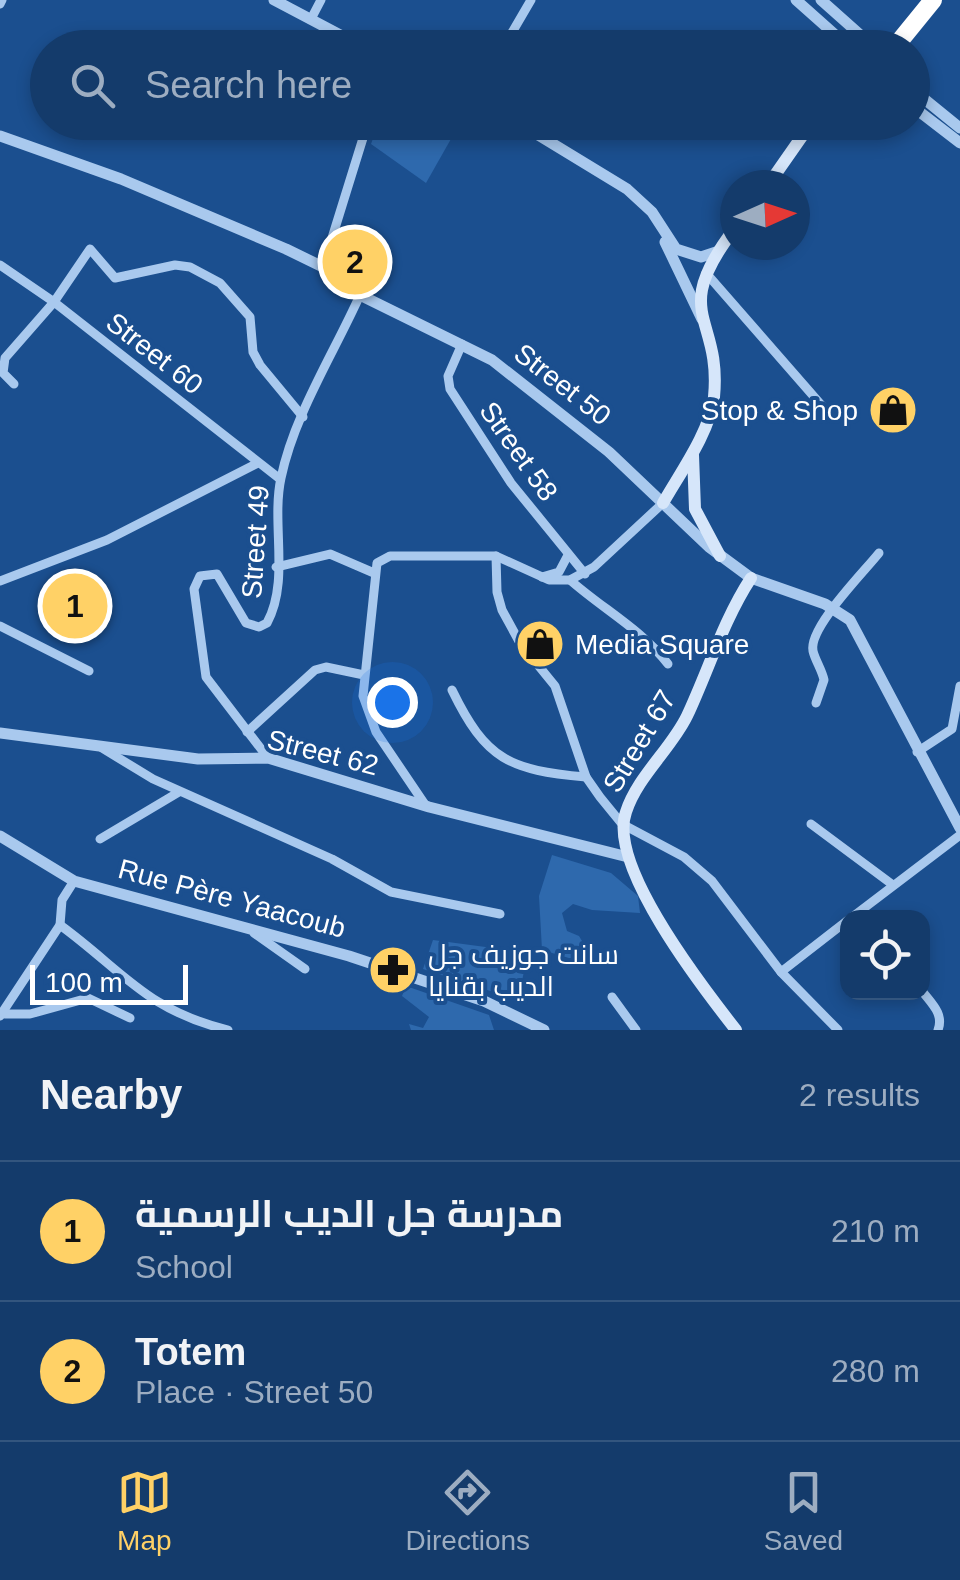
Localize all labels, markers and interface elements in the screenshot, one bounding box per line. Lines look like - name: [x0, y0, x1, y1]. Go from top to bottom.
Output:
- search box: [30, 30, 930, 140]
- icon: search: [65, 58, 120, 113]
- text: Search here: [145, 64, 352, 106]
- north arrow: [720, 170, 810, 260]
- pin: 2: [322, 224, 388, 300]
- street label: Street 60: [100, 306, 209, 401]
- street label: Street 50: [508, 337, 617, 432]
- shop icon: Stop & Shop: [867, 384, 919, 436]
- place label: Stop & Shop: [701, 395, 858, 426]
- street label: Street 58: [473, 396, 564, 507]
- street label: Street 49: [236, 484, 275, 600]
- pin: 1: [42, 568, 108, 644]
- shop icon: Media Square: [514, 618, 566, 670]
- place label: Media Square: [575, 629, 749, 660]
- your location: [367, 677, 418, 728]
- street label: Street 67: [597, 685, 682, 798]
- street label: Street 62: [264, 724, 382, 781]
- street label: Rue Père Yaacoub: [115, 853, 349, 944]
- map controls: [840, 910, 930, 1000]
- button: locate: [840, 910, 930, 1000]
- place label: سانت جوزيف جل الديب بقنايا: [428, 939, 619, 1002]
- pharmacy icon: سانت جوزيف جل الديب بقنايا: [367, 944, 419, 996]
- scale bar: [30, 960, 188, 1004]
- text: 100 m: [45, 967, 123, 998]
- text: Nearby: [40, 1071, 182, 1118]
- text: 2 results: [799, 1077, 920, 1113]
- text: مدرسة جل الديب الرسمية: [135, 1193, 563, 1235]
- text: 1: [64, 1213, 81, 1249]
- text: 210 m: [831, 1213, 920, 1249]
- text: School: [135, 1249, 233, 1285]
- text: Totem: [135, 1331, 246, 1373]
- text: 2: [64, 1353, 81, 1389]
- text: 280 m: [831, 1353, 920, 1389]
- text: Place · Street 50: [135, 1374, 373, 1410]
- tab: Map: [117, 1465, 172, 1557]
- tab: Directions: [406, 1465, 530, 1557]
- tab: Saved: [764, 1465, 843, 1557]

